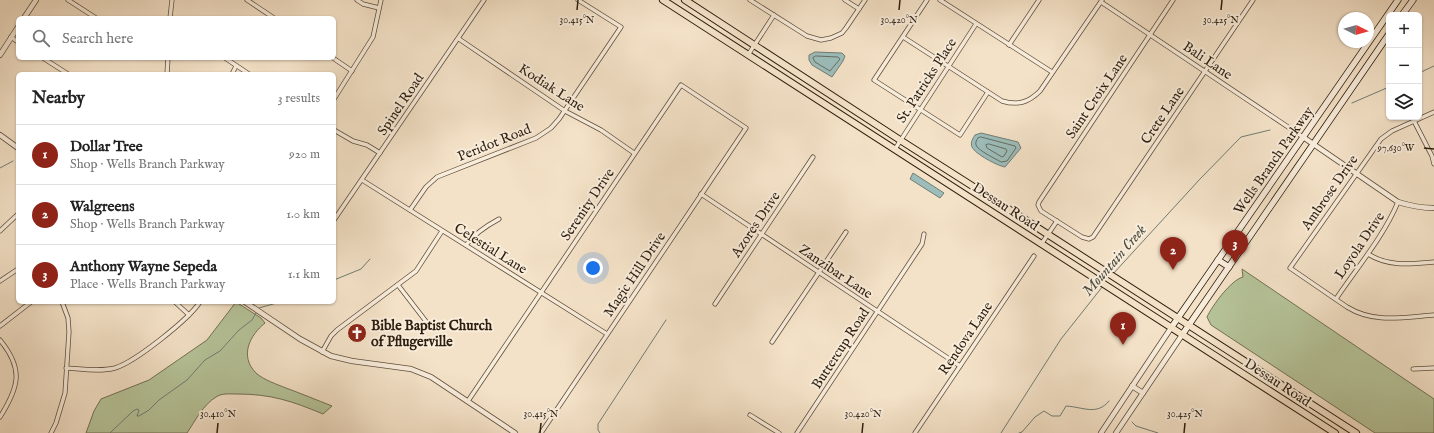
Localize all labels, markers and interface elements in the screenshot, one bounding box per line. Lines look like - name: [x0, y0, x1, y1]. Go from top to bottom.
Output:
- north arrow: [1338, 12, 1374, 48]
- map controls: [1386, 12, 1422, 120]
- button: +: [1386, 12, 1422, 48]
- text: 30.415°N: [560, 14, 595, 27]
- text: 30.420°N: [880, 14, 918, 27]
- text: 30.425°N: [1203, 14, 1239, 27]
- search box: [16, 16, 336, 60]
- icon: search: [30, 27, 52, 49]
- text: Search here: [62, 29, 133, 48]
- street label: St. Patricks Place: [893, 34, 961, 126]
- street label: Bali Lane: [1179, 38, 1236, 84]
- button: −: [1386, 48, 1422, 84]
- street label: Saint Croix Lane: [1062, 50, 1132, 142]
- street label: Kodiak Lane: [515, 60, 588, 116]
- street label: Spinel Road: [374, 70, 428, 139]
- street label: Crete Lane: [1137, 83, 1189, 148]
- button: layers: [1386, 84, 1422, 120]
- text: Nearby: [32, 88, 85, 109]
- text: 3 results: [278, 90, 320, 107]
- street label: Wells Branch Parkway: [1230, 103, 1318, 218]
- street label: Peridot Road: [455, 120, 534, 166]
- text: Dollar Tree: [70, 137, 143, 156]
- text: 97.630°W: [1377, 142, 1415, 155]
- text: 1: [43, 146, 47, 163]
- text: 920 m: [289, 146, 320, 163]
- street label: Ambrose Drive: [1297, 151, 1363, 234]
- text: Shop · Wells Branch Parkway: [70, 156, 225, 173]
- street label: Serenity Drive: [557, 164, 619, 244]
- street label: Dessau Road: [969, 179, 1042, 235]
- street label: Azores Drive: [727, 188, 785, 262]
- text: Walgreens: [70, 197, 135, 216]
- text: 2: [42, 206, 48, 223]
- text: 1.0 km: [286, 206, 320, 223]
- street label: Loyola Drive: [1331, 208, 1389, 283]
- text: Shop · Wells Branch Parkway: [70, 216, 225, 233]
- street label: Celestial Lane: [451, 219, 531, 279]
- water label: Mountain Creek: [1078, 221, 1151, 300]
- street label: Magic Hill Drive: [600, 228, 670, 320]
- pin: 3: [1222, 230, 1248, 263]
- pin: 2: [1160, 237, 1186, 270]
- street label: Zanzibar Lane: [795, 241, 876, 303]
- text: Anthony Wayne Sepeda: [70, 257, 217, 276]
- your location: [583, 258, 603, 278]
- text: 3: [43, 266, 47, 283]
- text: 1.1 km: [288, 266, 320, 283]
- text: Place · Wells Branch Parkway: [70, 276, 225, 293]
- street label: Rendova Lane: [935, 298, 997, 379]
- street label: Buttercup Road: [808, 304, 874, 393]
- pin: 1: [1110, 312, 1136, 345]
- place label: Bible Baptist Church of Pflugerville: [371, 317, 493, 351]
- church icon: Bible Baptist Church of Pflugerville: [346, 322, 368, 344]
- street label: Dessau Road: [1241, 355, 1314, 411]
- text: 30.410°N: [200, 408, 236, 421]
- text: 30.415°N: [524, 408, 559, 421]
- text: 30.420°N: [844, 408, 882, 421]
- text: 30.425°N: [1167, 408, 1203, 421]

